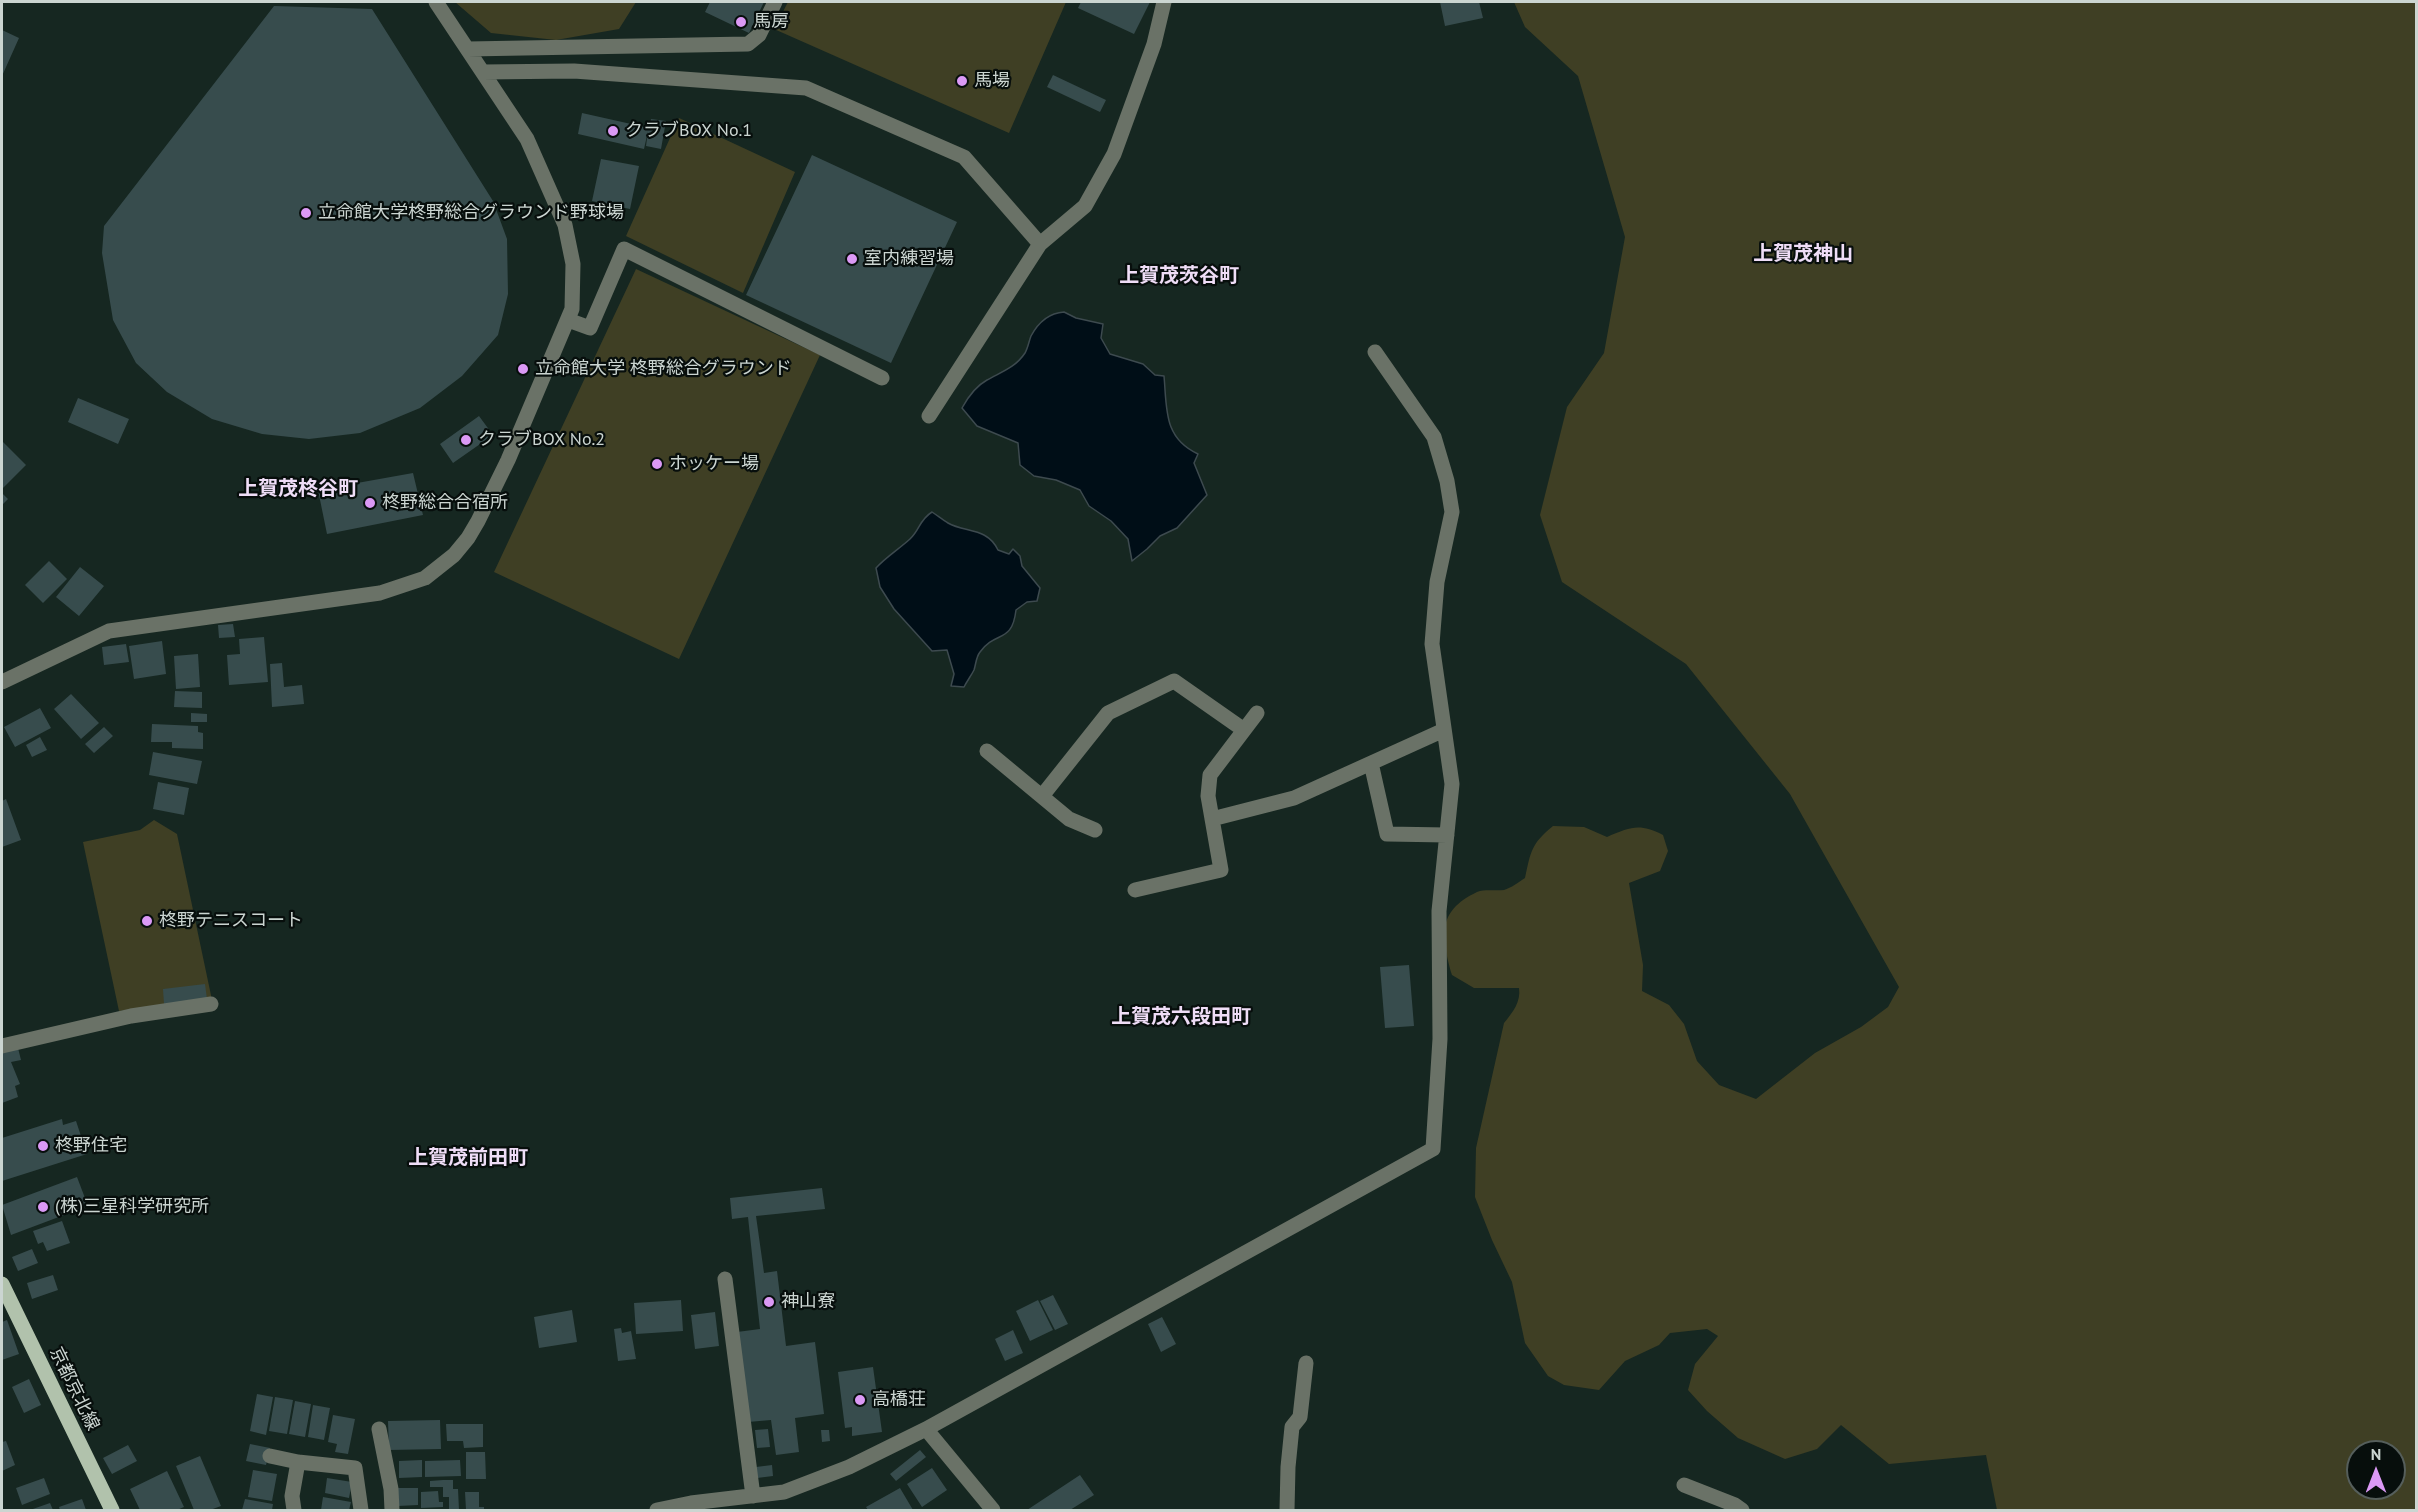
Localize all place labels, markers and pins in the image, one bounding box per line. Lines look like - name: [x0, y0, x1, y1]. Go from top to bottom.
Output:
- place label: 馬房: [753, 11, 789, 33]
- marker: 馬房: [734, 15, 748, 29]
- place label: 馬場: [974, 70, 1010, 92]
- marker: 馬場: [955, 74, 969, 88]
- place label: クラブBOX No.1: [625, 120, 752, 142]
- marker: クラブBOX No.1: [606, 124, 620, 138]
- place label: 立命館大学柊野総合グラウンド野球場: [318, 202, 624, 224]
- marker: 立命館大学柊野総合グラウンド野球場: [299, 206, 313, 220]
- place label: 室内練習場: [864, 248, 954, 270]
- marker: 室内練習場: [845, 252, 859, 266]
- place label: 立命館大学 柊野総合グラウンド: [535, 358, 792, 380]
- marker: 立命館大学 柊野総合グラウンド: [516, 362, 530, 376]
- place label: クラブBOX No.2: [478, 429, 605, 451]
- marker: クラブBOX No.2: [459, 433, 473, 447]
- place label: ホッケー場: [669, 453, 759, 475]
- marker: ホッケー場: [650, 457, 664, 471]
- place label: 柊野総合合宿所: [382, 492, 508, 514]
- marker: 柊野総合合宿所: [363, 496, 377, 510]
- place label: 柊野テニスコート: [159, 910, 303, 932]
- marker: 柊野テニスコート: [140, 914, 154, 928]
- place label: 柊野住宅: [55, 1135, 127, 1157]
- marker: 柊野住宅: [36, 1139, 50, 1153]
- place label: (株)三星科学研究所: [55, 1196, 209, 1218]
- marker: (株)三星科学研究所: [36, 1200, 50, 1214]
- place label: 神山寮: [781, 1291, 835, 1313]
- marker: 神山寮: [762, 1295, 776, 1309]
- place label: 高橋荘: [872, 1389, 926, 1411]
- marker: 高橋荘: [853, 1393, 867, 1407]

